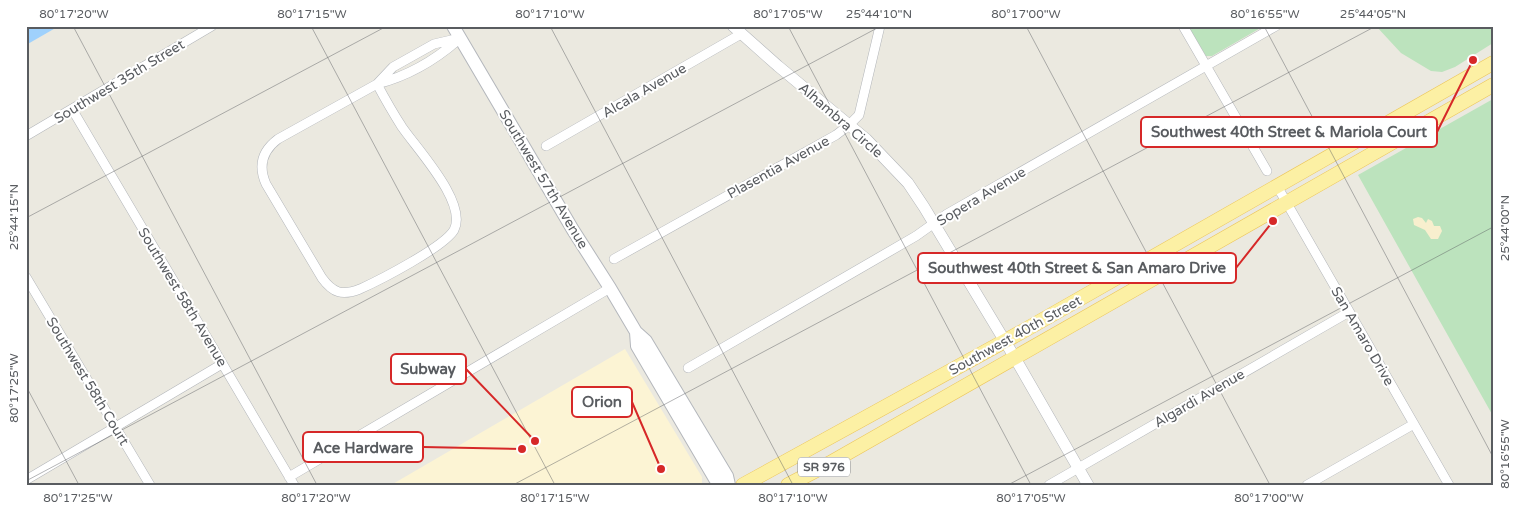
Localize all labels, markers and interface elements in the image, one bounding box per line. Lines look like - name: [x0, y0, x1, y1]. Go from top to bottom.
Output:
- text: 80°17'20"W: [39, 7, 109, 21]
- text: 80°17'15"W: [277, 7, 347, 21]
- text: 80°17'10"W: [515, 7, 585, 21]
- text: 80°17'05"W: [753, 7, 823, 21]
- text: 25°44'10"N: [846, 7, 912, 21]
- text: 80°17'00"W: [991, 7, 1061, 21]
- text: 80°16'55"W: [1230, 7, 1300, 21]
- text: 25°44'05"N: [1340, 7, 1406, 21]
- street label: Southwest 35th Street: [51, 35, 188, 127]
- street label: Alcala Avenue: [599, 59, 689, 121]
- street label: Alhambra Circle: [795, 79, 886, 162]
- street label: Southwest 57th Avenue: [495, 107, 592, 252]
- callout: Southwest 40th Street & Mariola Court: [1141, 117, 1437, 147]
- text: Southwest 40th Street & Mariola Court: [1151, 123, 1427, 141]
- street label: Plasentia Avenue: [724, 132, 832, 203]
- street label: Sopera Avenue: [934, 163, 1029, 230]
- text: 25°44'15"N: [7, 184, 21, 250]
- text: 25°44'00"N: [1498, 195, 1512, 261]
- street label: Southwest 58th Avenue: [134, 225, 231, 370]
- callout: Southwest 40th Street & San Amaro Drive: [918, 253, 1236, 283]
- text: Southwest 40th Street & San Amaro Drive: [928, 259, 1227, 277]
- street label: San Amaro Drive: [1327, 284, 1398, 389]
- street label: Southwest 40th Street: [946, 292, 1085, 379]
- street label: Southwest 58th Court: [43, 314, 133, 449]
- text: 80°17'25"W: [7, 353, 21, 423]
- callout: Subway: [391, 354, 466, 384]
- text: Subway: [400, 360, 456, 379]
- street label: Algardi Avenue: [1151, 366, 1248, 431]
- callout: Orion: [572, 387, 632, 417]
- text: Orion: [582, 393, 622, 411]
- text: 80°16'55"W: [1498, 419, 1512, 489]
- callout: Ace Hardware: [303, 432, 423, 462]
- text: Ace Hardware: [313, 439, 414, 457]
- road number: SR 976: [798, 458, 850, 477]
- text: 80°17'25"W: [43, 491, 113, 505]
- text: 80°17'20"W: [281, 491, 351, 505]
- text: 80°17'15"W: [520, 491, 590, 505]
- text: 80°17'10"W: [758, 491, 828, 505]
- text: 80°17'05"W: [996, 491, 1066, 505]
- text: 80°17'00"W: [1234, 491, 1304, 505]

